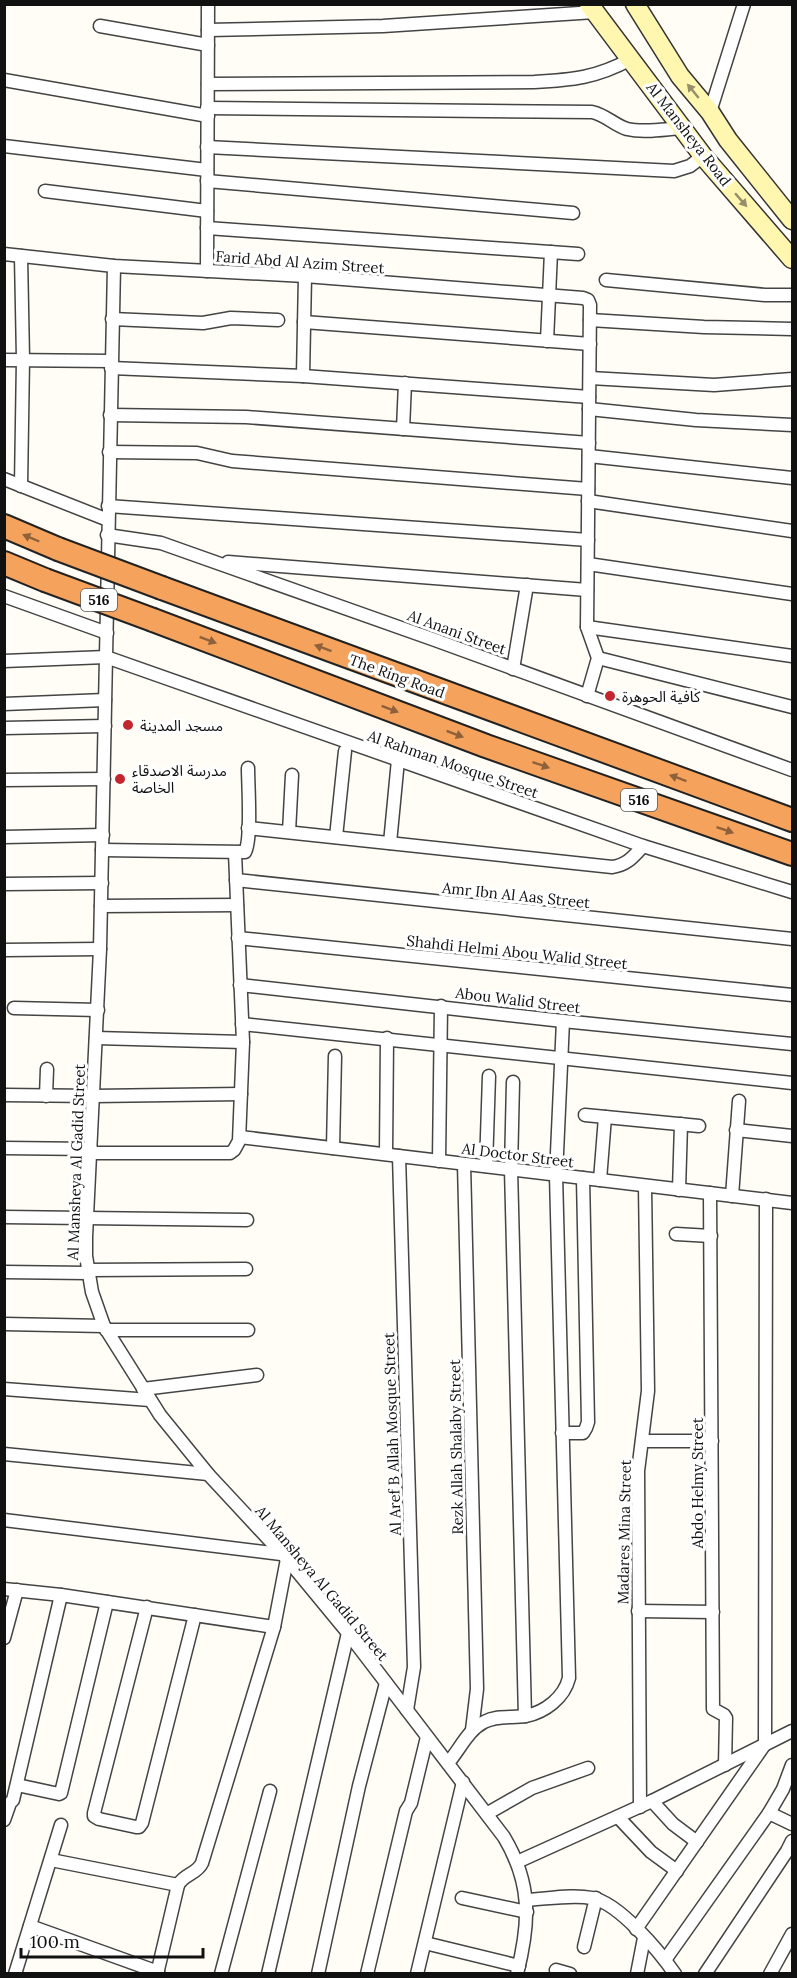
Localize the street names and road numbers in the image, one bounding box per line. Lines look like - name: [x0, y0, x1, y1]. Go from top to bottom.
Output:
- street label: Al Mansheya Road: [642, 78, 735, 190]
- street label: Farid Abd Al Azim Street: [215, 247, 385, 277]
- road number: 516: [81, 589, 117, 611]
- street label: Al Anani Street: [404, 605, 509, 659]
- street label: The Ring Road: [347, 650, 447, 702]
- street label: Al Rahman Mosque Street: [364, 725, 541, 802]
- road number: 516: [621, 789, 657, 811]
- street label: Amr Ibn Al Aas Street: [440, 878, 591, 912]
- street label: Shahdi Helmi Abou Walid Street: [406, 931, 629, 973]
- street label: Abou Walid Street: [454, 983, 582, 1017]
- street label: Al Mansheya Al Gadid Street: [63, 1063, 89, 1262]
- street label: Al Doctor Street: [460, 1139, 575, 1171]
- street label: Al Aref B Allah Mosque Street: [379, 1332, 405, 1537]
- street label: Rezk Allah Shalaby Street: [445, 1359, 467, 1535]
- street label: Abdo Helmy Street: [688, 1417, 707, 1550]
- street label: Madares Mina Street: [613, 1459, 635, 1605]
- street label: Al Mansheya Al Gadid Street: [251, 1501, 393, 1665]

